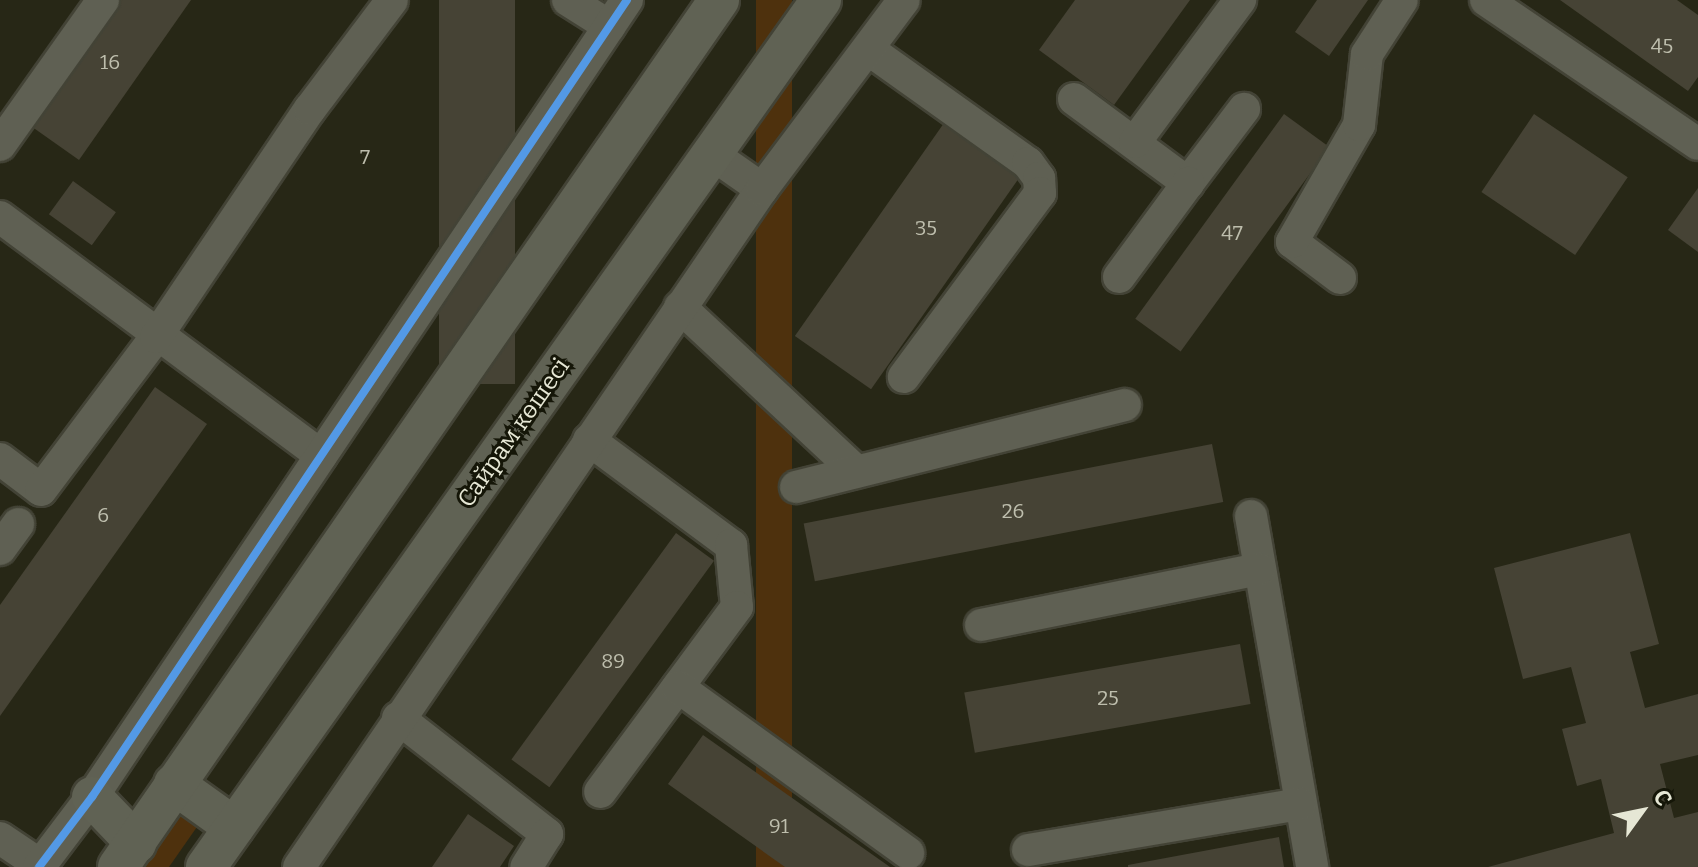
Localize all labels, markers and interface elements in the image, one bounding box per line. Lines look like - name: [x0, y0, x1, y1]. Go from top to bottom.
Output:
- house number: 45: [1651, 34, 1673, 58]
- house number: 16: [100, 50, 120, 74]
- house number: 7: [360, 145, 370, 169]
- house number: 35: [915, 216, 937, 240]
- house number: 47: [1221, 221, 1243, 245]
- street label: Сайрам көшесі: [452, 353, 576, 513]
- house number: 26: [1002, 499, 1024, 523]
- house number: 6: [97, 503, 109, 527]
- house number: 89: [601, 649, 625, 673]
- house number: 25: [1097, 686, 1119, 710]
- north arrow: [1602, 771, 1682, 851]
- text: С: [1647, 784, 1678, 811]
- house number: 91: [769, 814, 789, 838]

